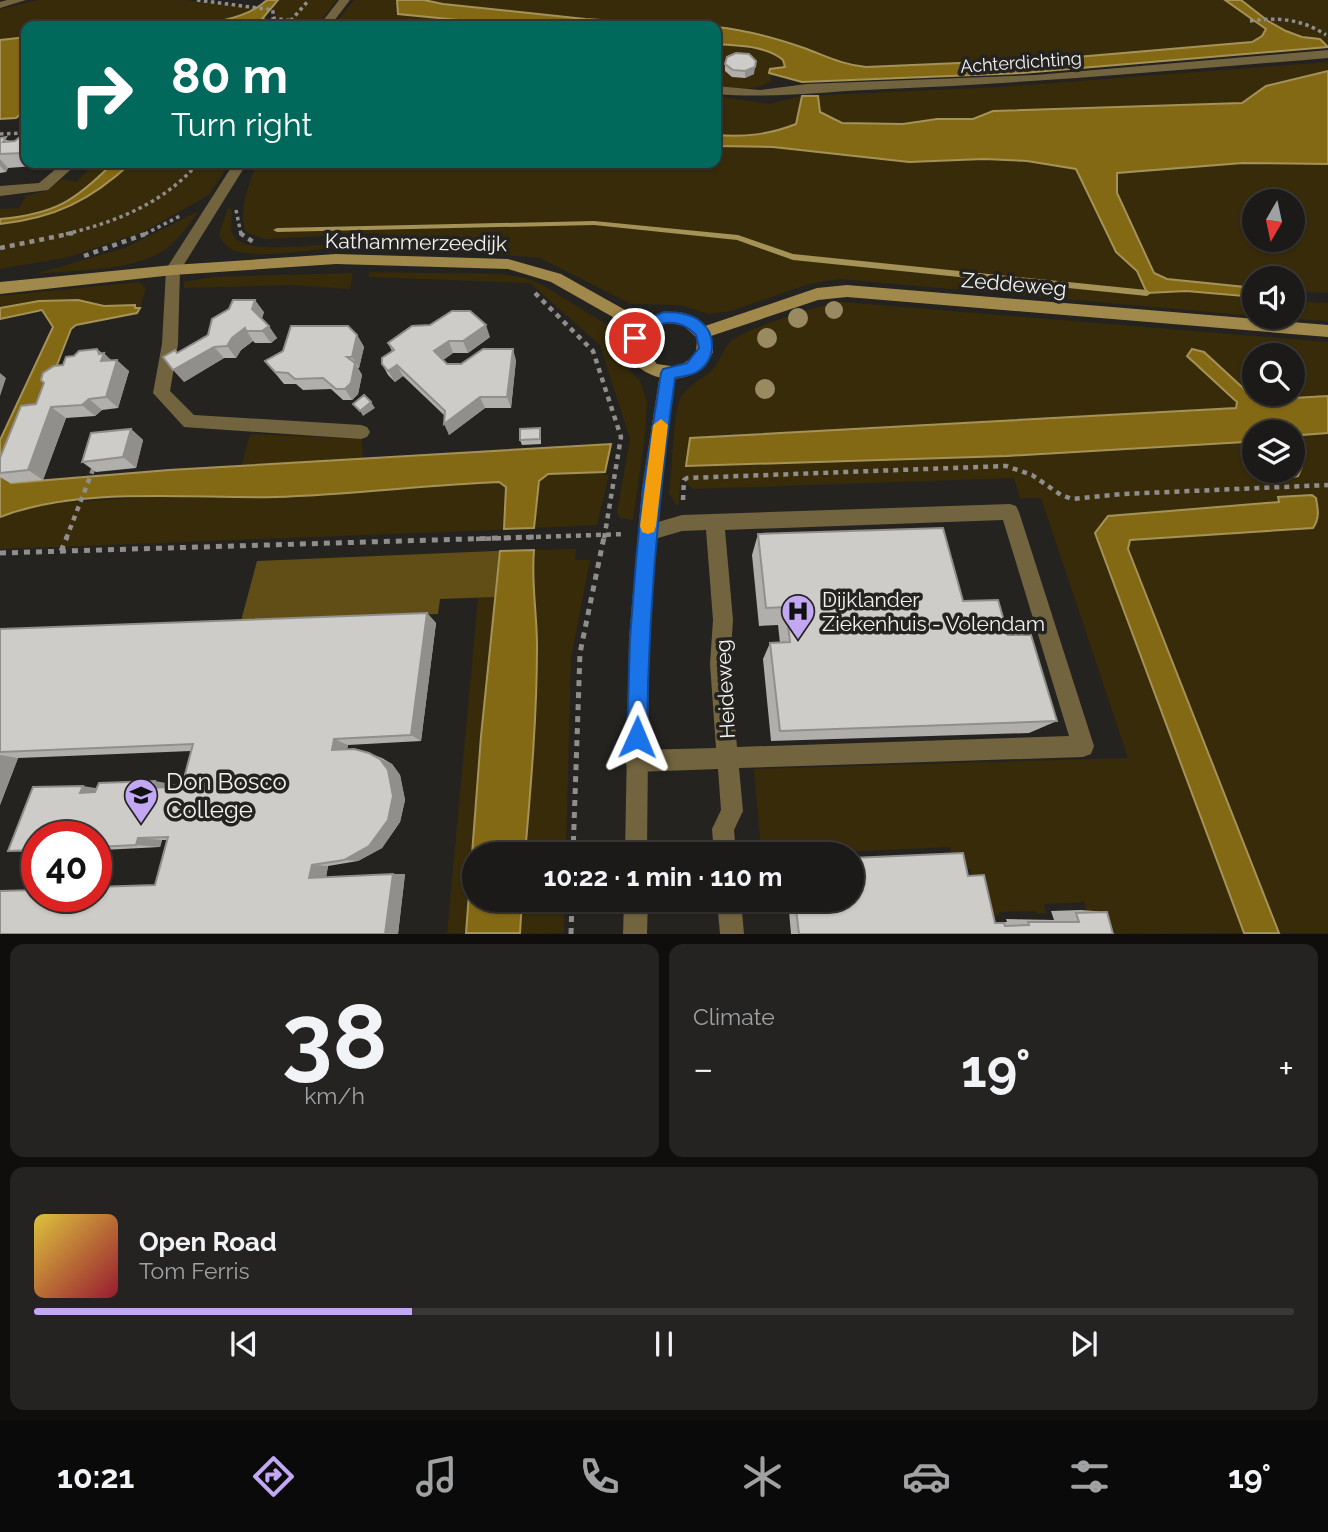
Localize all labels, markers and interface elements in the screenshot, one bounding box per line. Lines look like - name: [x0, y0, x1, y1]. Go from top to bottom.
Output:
- text: 80 m: [171, 47, 288, 104]
- street label: Achterdichting: [960, 47, 1082, 77]
- icon: right: [56, 49, 147, 140]
- text: Turn right: [171, 106, 312, 143]
- north arrow: [1242, 189, 1306, 252]
- map controls: [1242, 189, 1305, 483]
- street label: Kathammerzeedijk: [325, 228, 507, 256]
- button: sound: [1242, 266, 1305, 329]
- street label: Zeddeweg: [960, 267, 1068, 301]
- pin: [605, 308, 665, 368]
- icon: arrive: [616, 319, 654, 357]
- button: search: [1242, 343, 1305, 406]
- button: layers: [1242, 420, 1305, 483]
- place label: Dijklander Ziekenhuis - Volendam: [822, 587, 1045, 636]
- hospital icon: Dijklander Ziekenhuis - Volendam: [779, 592, 817, 641]
- street label: Heideweg: [710, 639, 740, 739]
- position arrow: [600, 700, 674, 774]
- place label: Don Bosco College: [166, 767, 287, 824]
- school or university icon: Don Bosco College: [122, 776, 160, 825]
- speed limit sign: 40: [21, 821, 112, 912]
- text: 10:22 · 1 min · 110 m: [544, 862, 782, 892]
- text: 38: [282, 983, 387, 1090]
- text: Climate: [693, 1003, 775, 1030]
- text: 19°: [961, 1038, 1031, 1099]
- text: −: [693, 1046, 713, 1091]
- text: +: [1278, 1046, 1294, 1091]
- text: km/h: [304, 1082, 365, 1109]
- text: Open Road: [139, 1227, 277, 1257]
- text: Tom Ferris: [139, 1257, 250, 1284]
- icon: previous: [225, 1325, 263, 1363]
- icon: pause: [645, 1325, 683, 1363]
- icon: next: [1065, 1325, 1103, 1363]
- icon: directions: [249, 1452, 298, 1501]
- icon: music: [412, 1452, 461, 1501]
- icon: phone: [575, 1452, 624, 1501]
- icon: climate: [738, 1452, 787, 1501]
- icon: car: [902, 1452, 951, 1501]
- icon: filters: [1065, 1452, 1114, 1501]
- text: 10:21: [57, 1458, 134, 1495]
- text: 19°: [1228, 1458, 1271, 1495]

